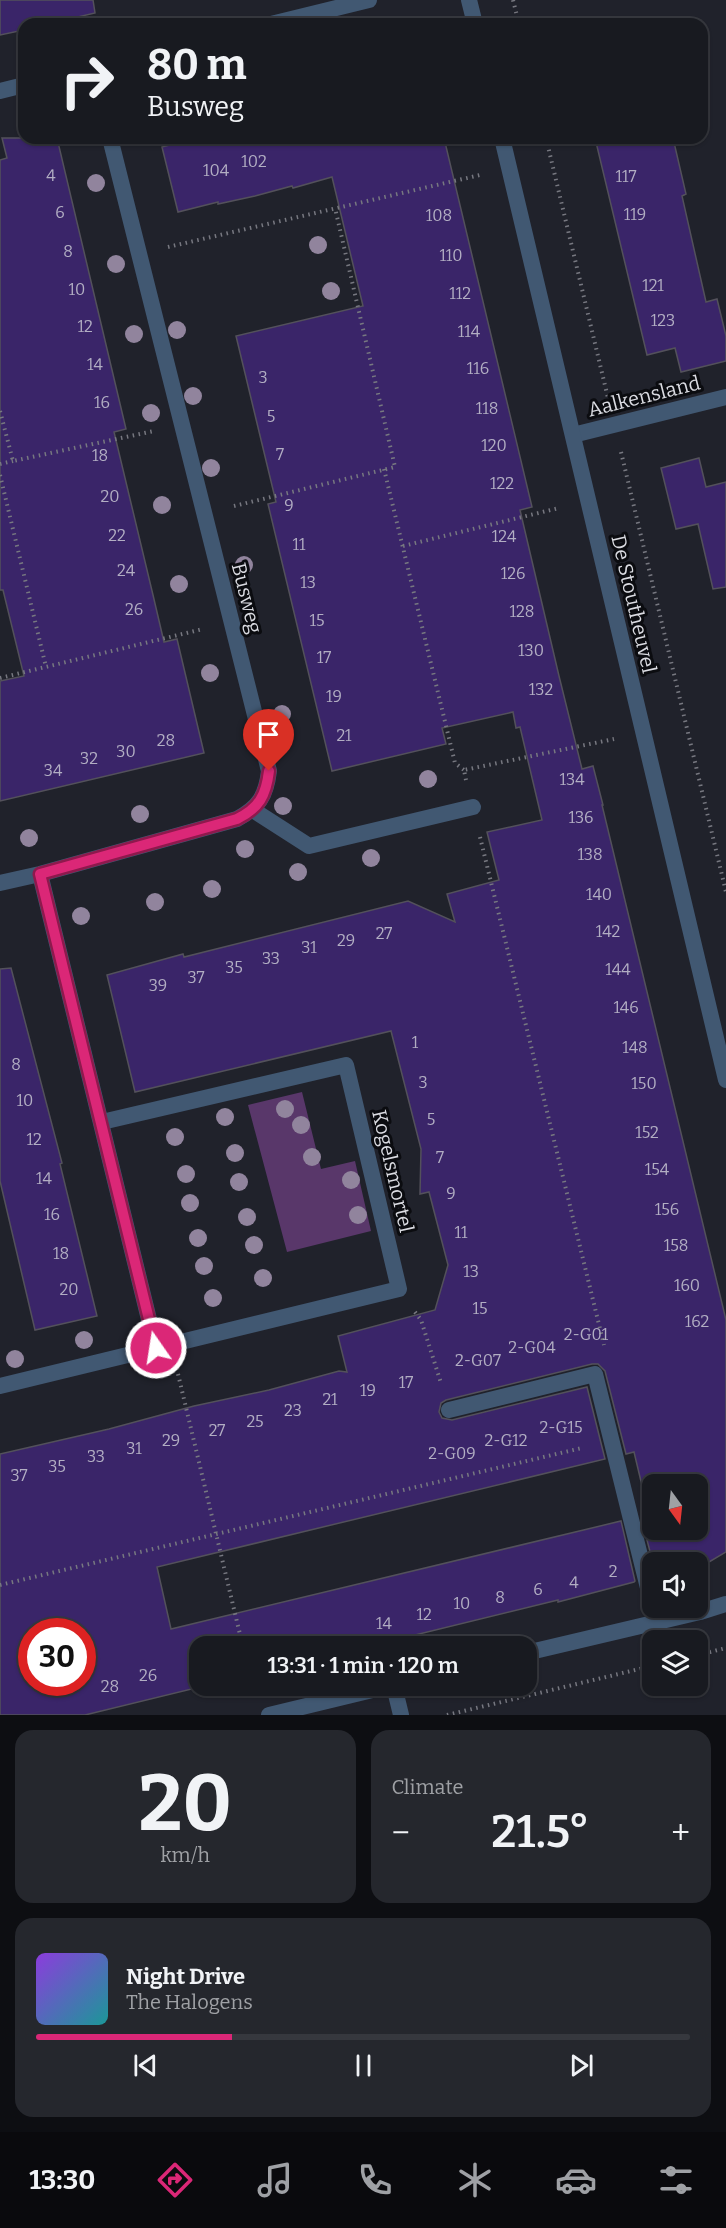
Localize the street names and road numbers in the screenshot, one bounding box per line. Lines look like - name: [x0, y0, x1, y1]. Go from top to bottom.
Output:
- street label: Aalkensland: [585, 370, 703, 422]
- street label: De Stoutheuvel: [606, 533, 662, 676]
- street label: Busweg: [227, 560, 267, 636]
- street label: Kogelsmortel: [367, 1107, 419, 1235]

